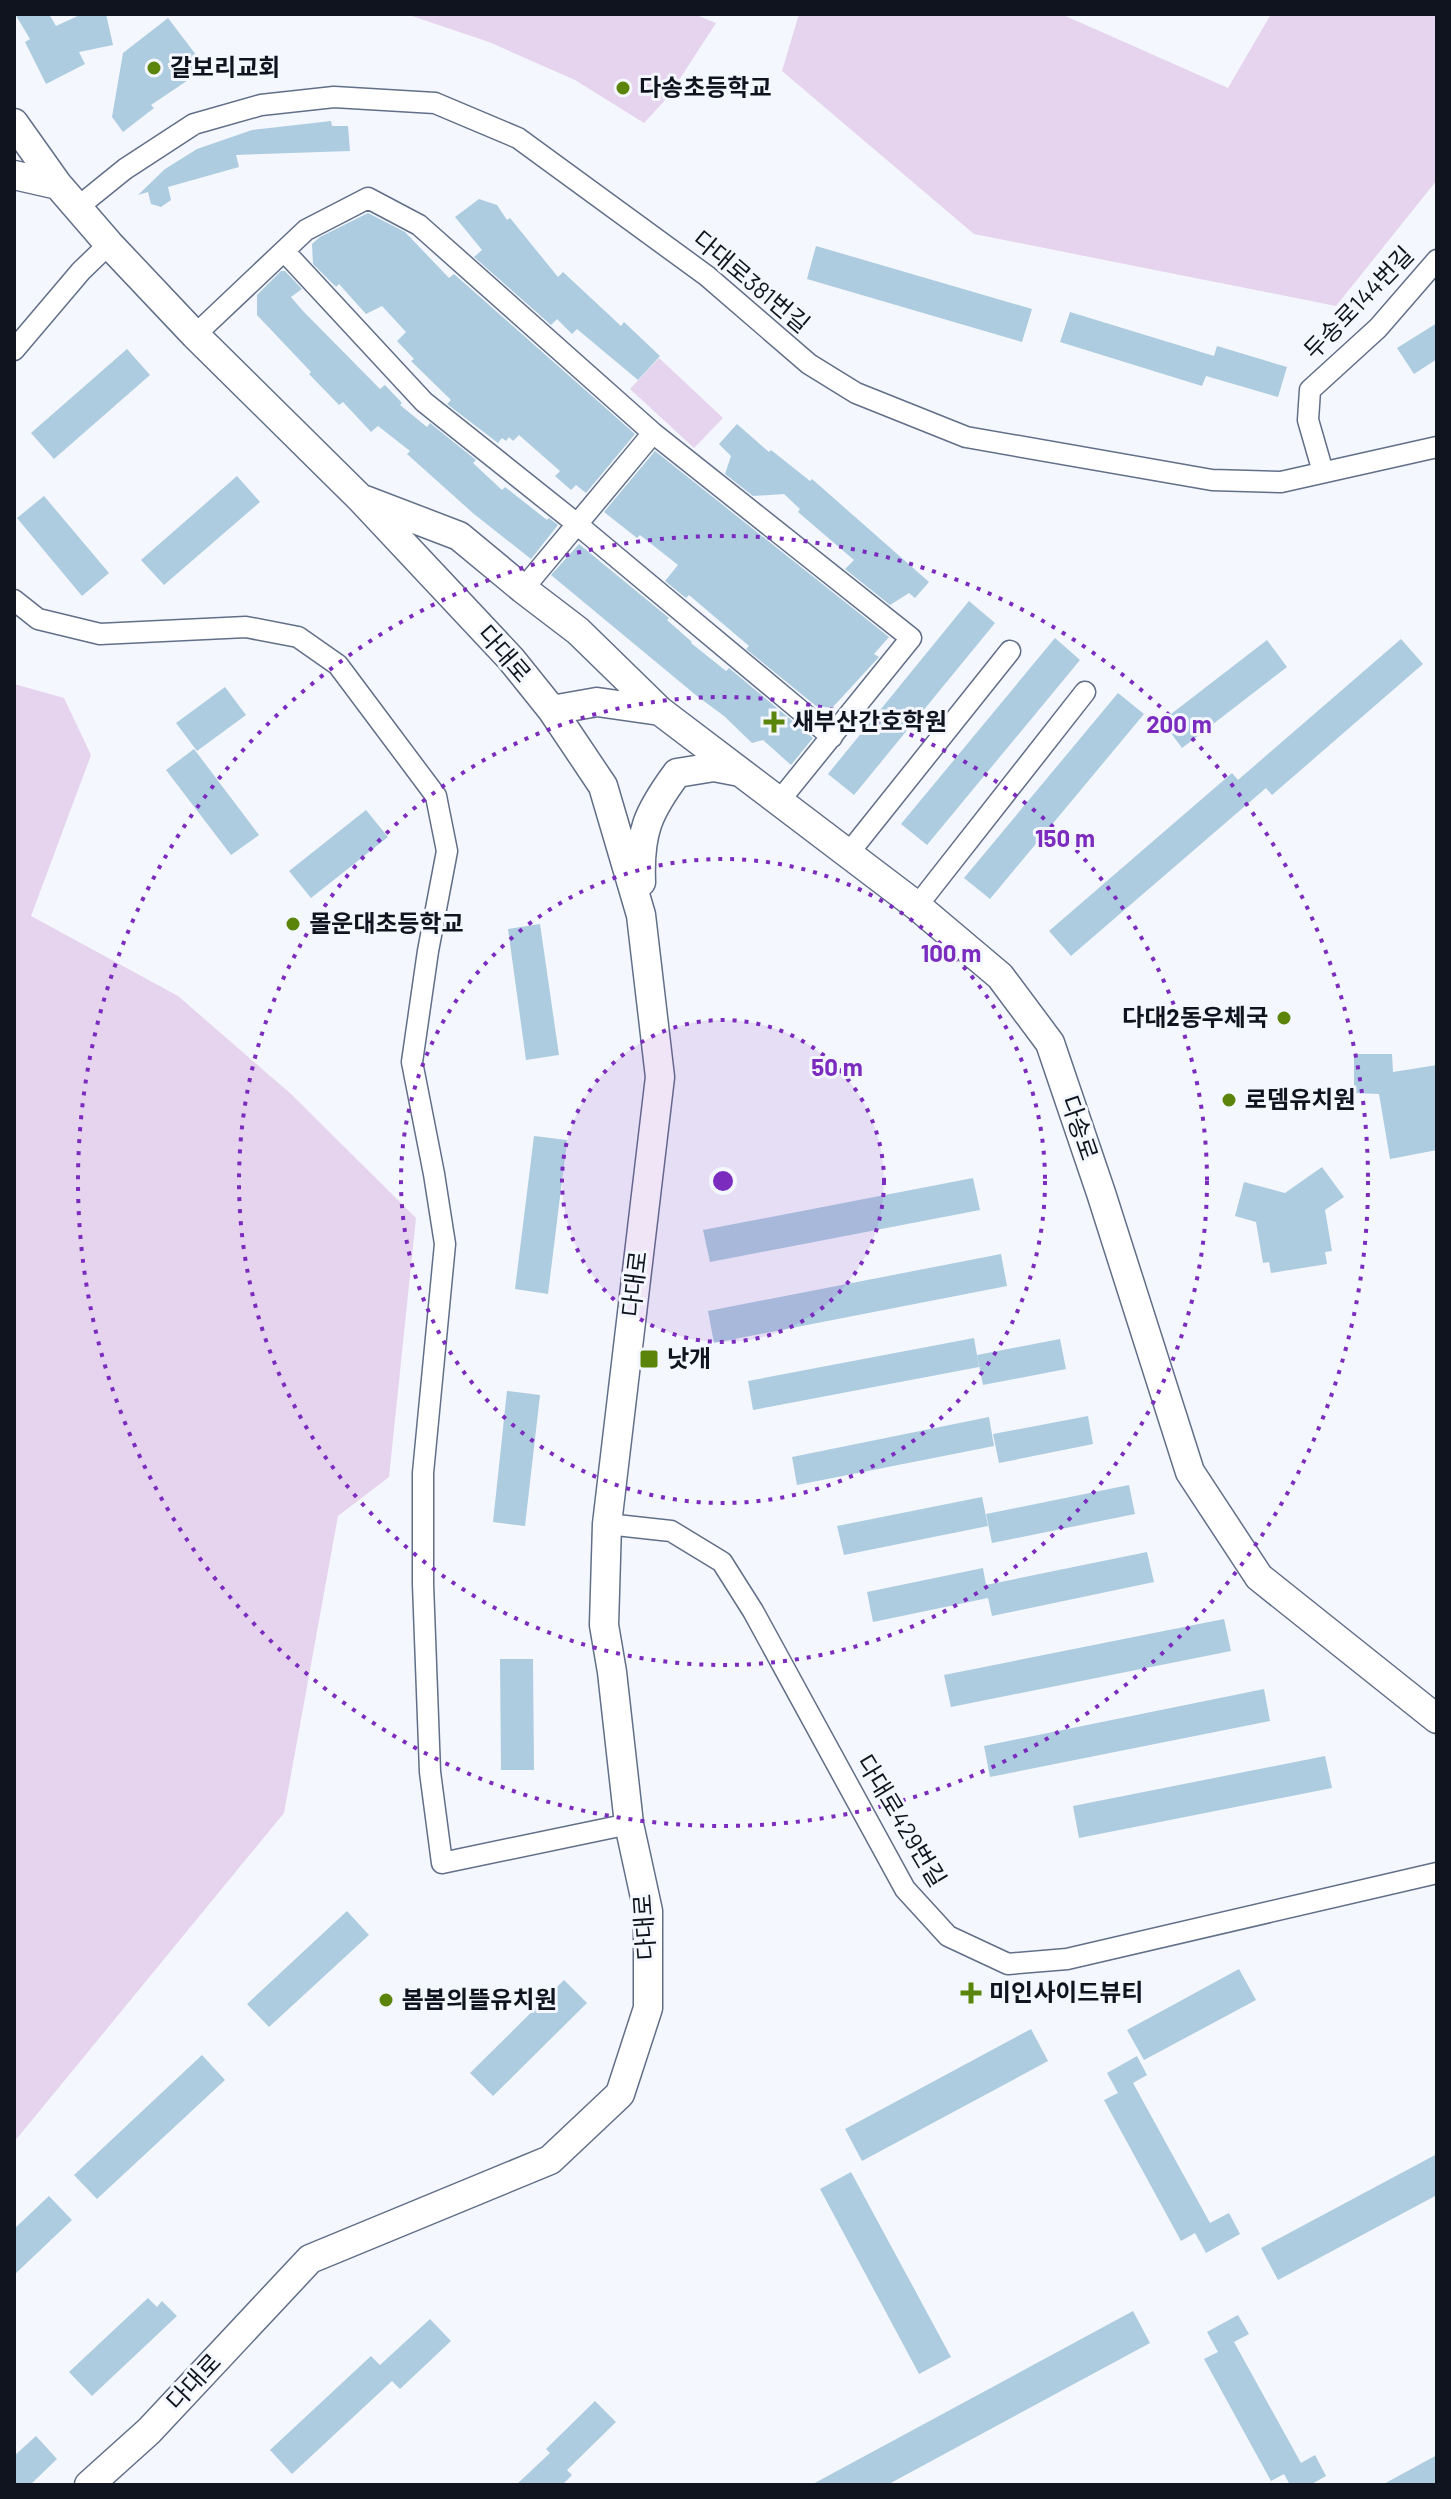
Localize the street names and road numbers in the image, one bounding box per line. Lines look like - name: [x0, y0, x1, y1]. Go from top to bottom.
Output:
- street label: 다대로381번길: [688, 224, 816, 338]
- street label: 두송로144번길: [1297, 240, 1419, 364]
- street label: 다대로: [472, 619, 538, 688]
- street label: 다송로: [1056, 1091, 1105, 1164]
- street label: 다대로: [615, 1249, 652, 1318]
- street label: 다대로429번길: [851, 1749, 953, 1892]
- street label: 다대로: [627, 1893, 660, 1961]
- street label: 다대로: [160, 2347, 226, 2415]

